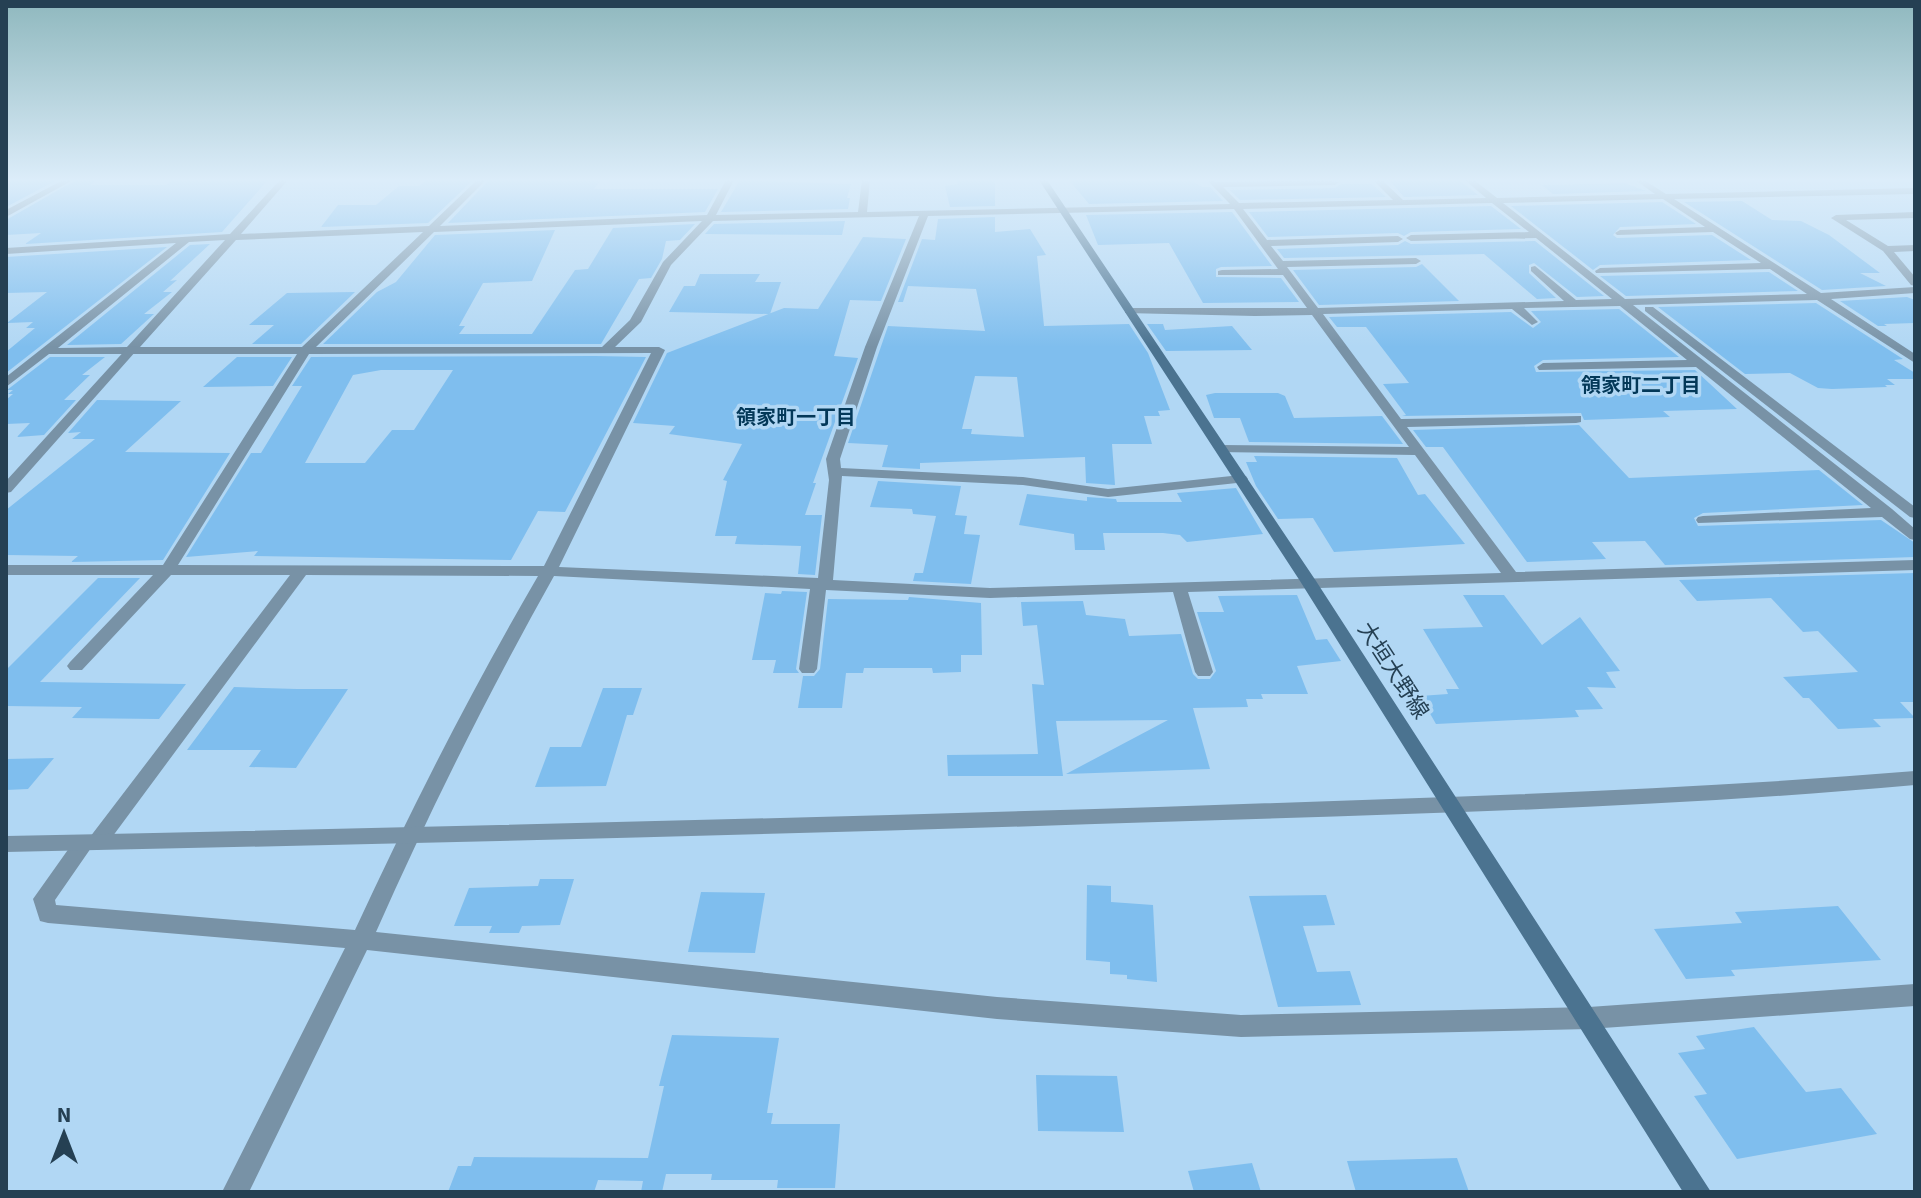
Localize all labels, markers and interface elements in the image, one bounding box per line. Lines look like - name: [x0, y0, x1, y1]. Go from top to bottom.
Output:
- district label: 領家町二丁目: [1581, 372, 1701, 400]
- district label: 領家町一丁目: [736, 404, 856, 432]
- street label: 大垣大野線: [1350, 616, 1437, 725]
- north arrow: [24, 1094, 104, 1174]
- text: N: [57, 1099, 71, 1131]

